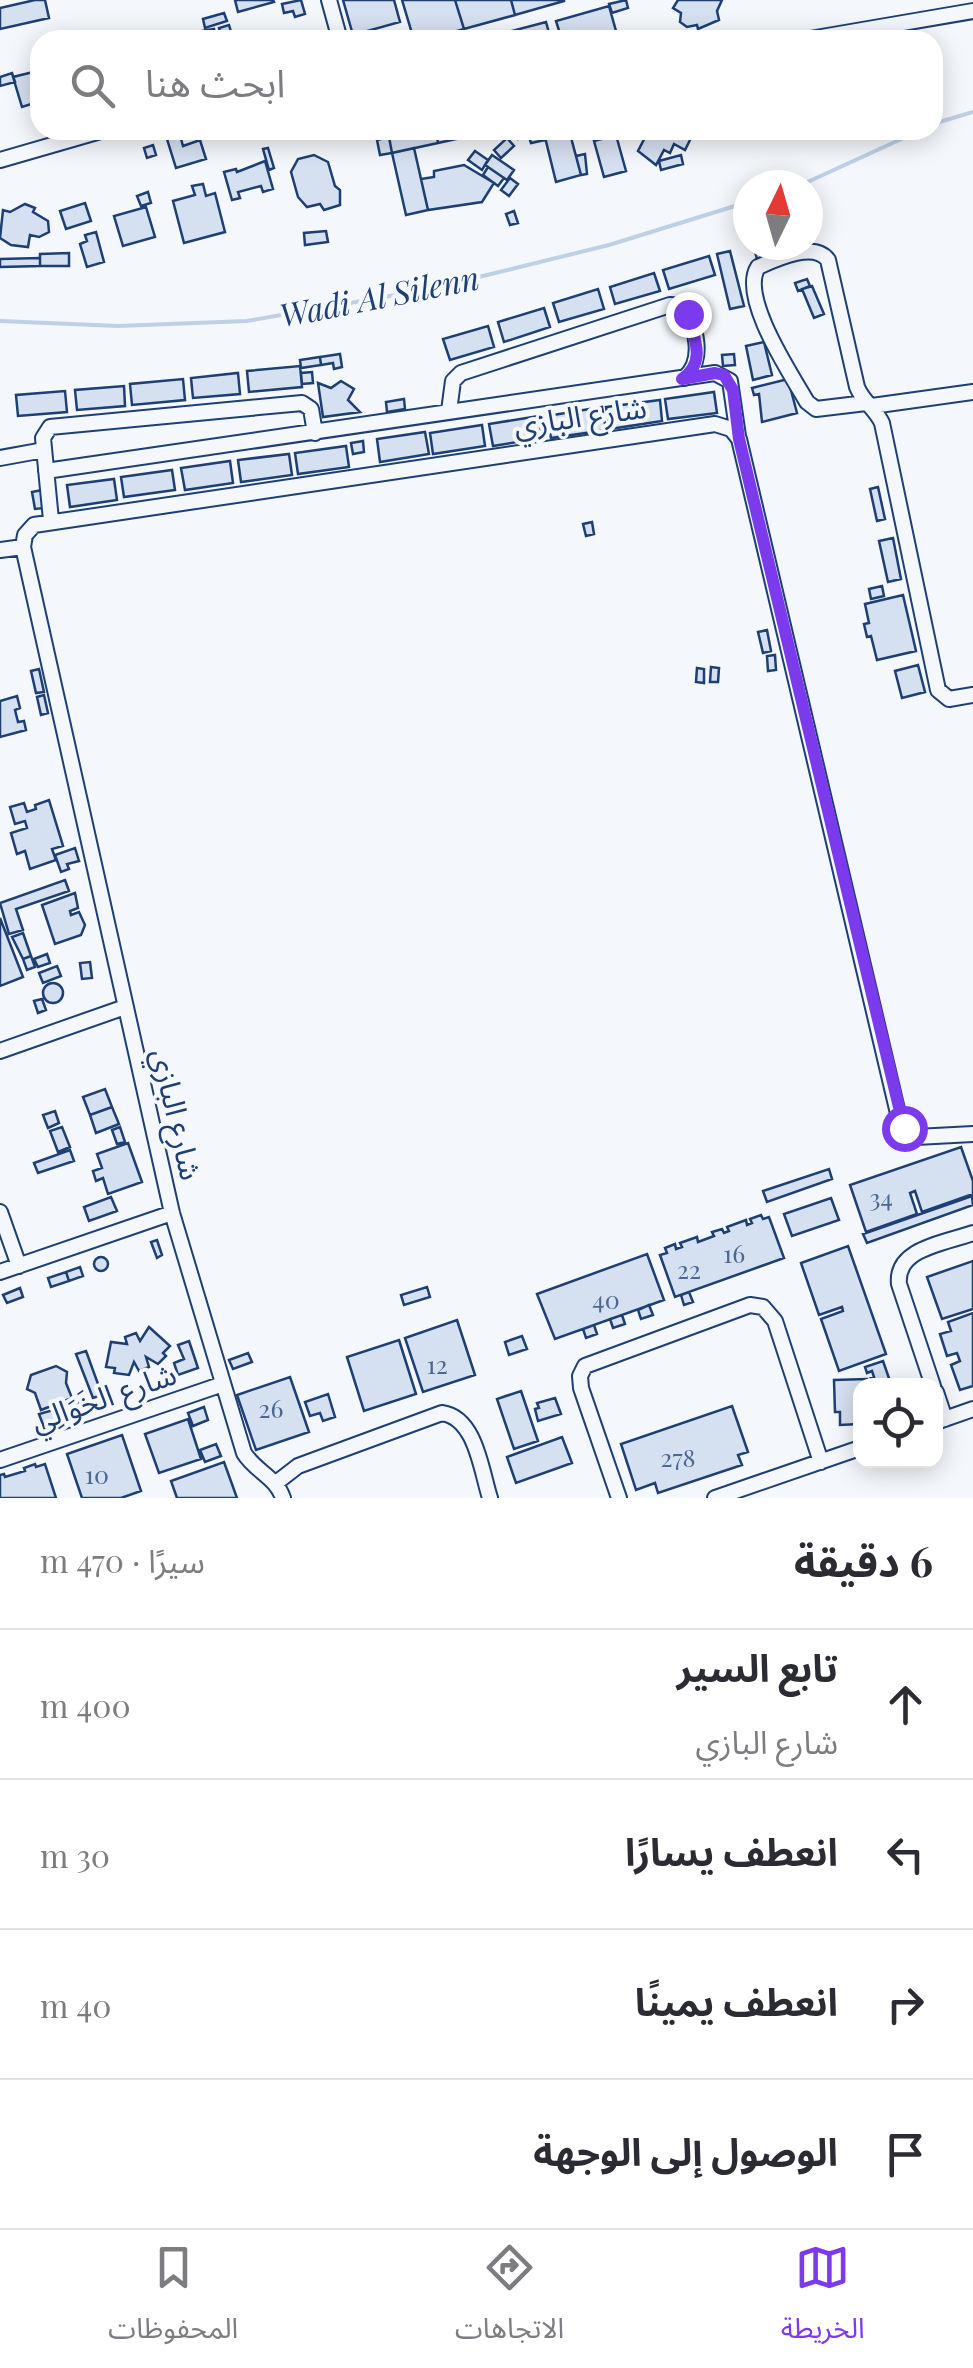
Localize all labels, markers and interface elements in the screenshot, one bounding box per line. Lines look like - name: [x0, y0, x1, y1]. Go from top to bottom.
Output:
- search box: [30, 30, 943, 140]
- text: ابحث هنا: [145, 56, 285, 107]
- icon: search: [65, 58, 120, 113]
- north arrow: [733, 170, 823, 260]
- water label: Wadi Al Silenn: [275, 255, 483, 335]
- route end: [666, 292, 712, 338]
- street label: شارع البازي: [511, 386, 650, 449]
- street label: شارع البازي: [139, 1044, 213, 1185]
- route start: [882, 1106, 928, 1152]
- house number: 34: [869, 1180, 893, 1213]
- house number: 16: [723, 1236, 745, 1269]
- house number: 22: [677, 1252, 701, 1285]
- house number: 40: [592, 1282, 620, 1315]
- house number: 12: [426, 1347, 448, 1380]
- street label: شارع الخَوَالِي: [25, 1352, 183, 1444]
- map controls: [853, 1378, 943, 1468]
- button: locate: [853, 1378, 943, 1468]
- house number: 26: [259, 1391, 283, 1424]
- house number: 278: [660, 1440, 696, 1473]
- house number: 10: [85, 1457, 109, 1490]
- text: 6 دقيقة: [794, 1532, 933, 1588]
- text: سيرًا · 470 m: [40, 1538, 205, 1581]
- text: تابع السير: [677, 1641, 838, 1692]
- icon: ahead: [878, 1677, 933, 1732]
- text: 400 m: [40, 1683, 131, 1726]
- text: شارع البازي: [695, 1719, 838, 1762]
- text: انعطف يسارًا: [625, 1825, 838, 1876]
- icon: left: [878, 1827, 933, 1882]
- text: 30 m: [40, 1833, 110, 1876]
- text: انعطف يمينًا: [635, 1975, 838, 2026]
- icon: right: [878, 1977, 933, 2032]
- text: 40 m: [40, 1983, 111, 2026]
- text: الوصول إلى الوجهة: [533, 2125, 838, 2176]
- icon: arrive: [878, 2127, 933, 2182]
- tab: المحفوظات: [108, 2240, 238, 2359]
- tab: الاتجاهات: [455, 2240, 564, 2359]
- tab: الخريطة: [781, 2240, 865, 2359]

